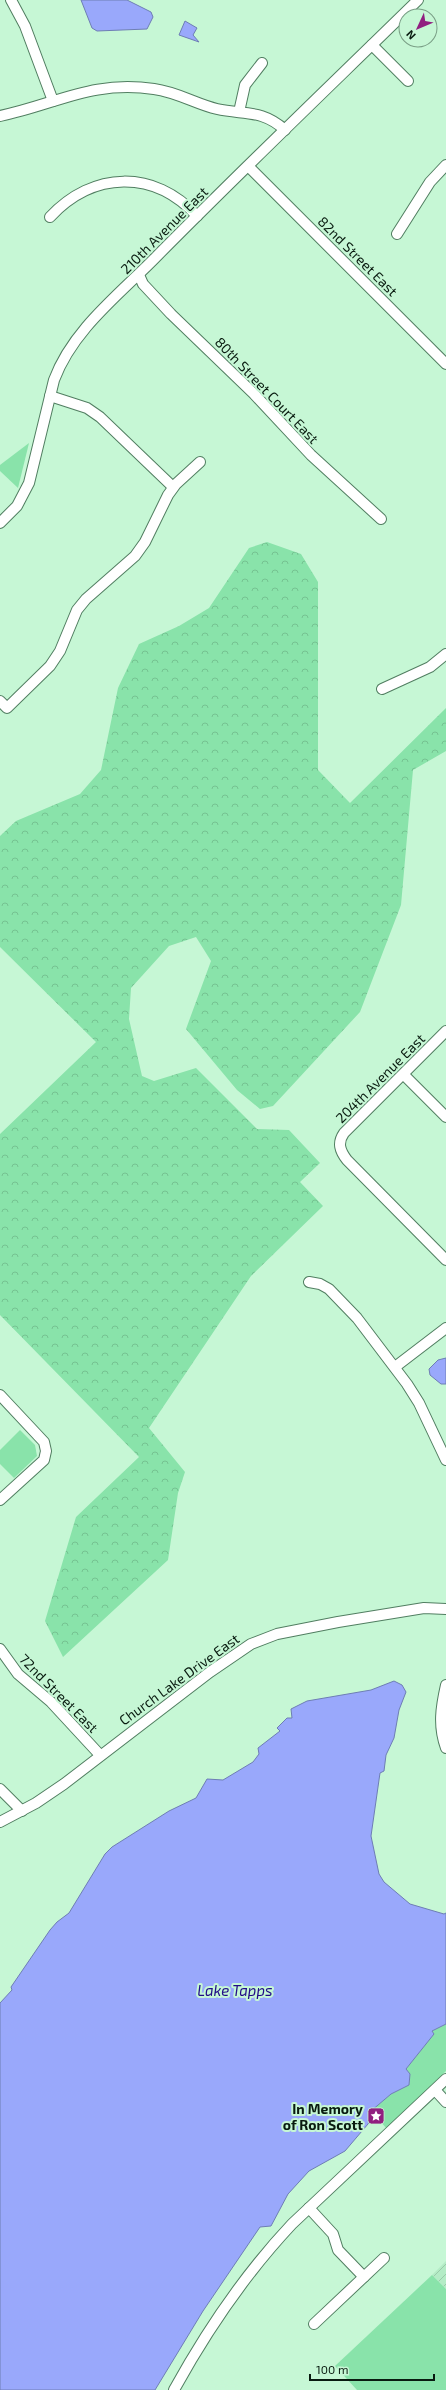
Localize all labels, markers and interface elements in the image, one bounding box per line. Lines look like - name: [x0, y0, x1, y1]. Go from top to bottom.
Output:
- north arrow: [398, 8, 438, 48]
- text: N: [403, 28, 418, 43]
- street label: 210th Avenue East: [117, 183, 211, 277]
- street label: 82nd Street East: [315, 213, 401, 299]
- street label: 80th Street Court East: [212, 333, 322, 447]
- street label: 204th Avenue East: [332, 1030, 428, 1126]
- street label: Church Lake Drive East: [116, 1630, 242, 1728]
- street label: 72nd Street East: [16, 1650, 102, 1736]
- water label: Lake Tapps: [197, 1981, 273, 1999]
- place label: In Memory of Ron Scott: [283, 2100, 363, 2133]
- place icon: In Memory of Ron Scott: [366, 2106, 386, 2126]
- scale bar: [310, 2356, 434, 2382]
- text: 100 m: [316, 2362, 348, 2376]

